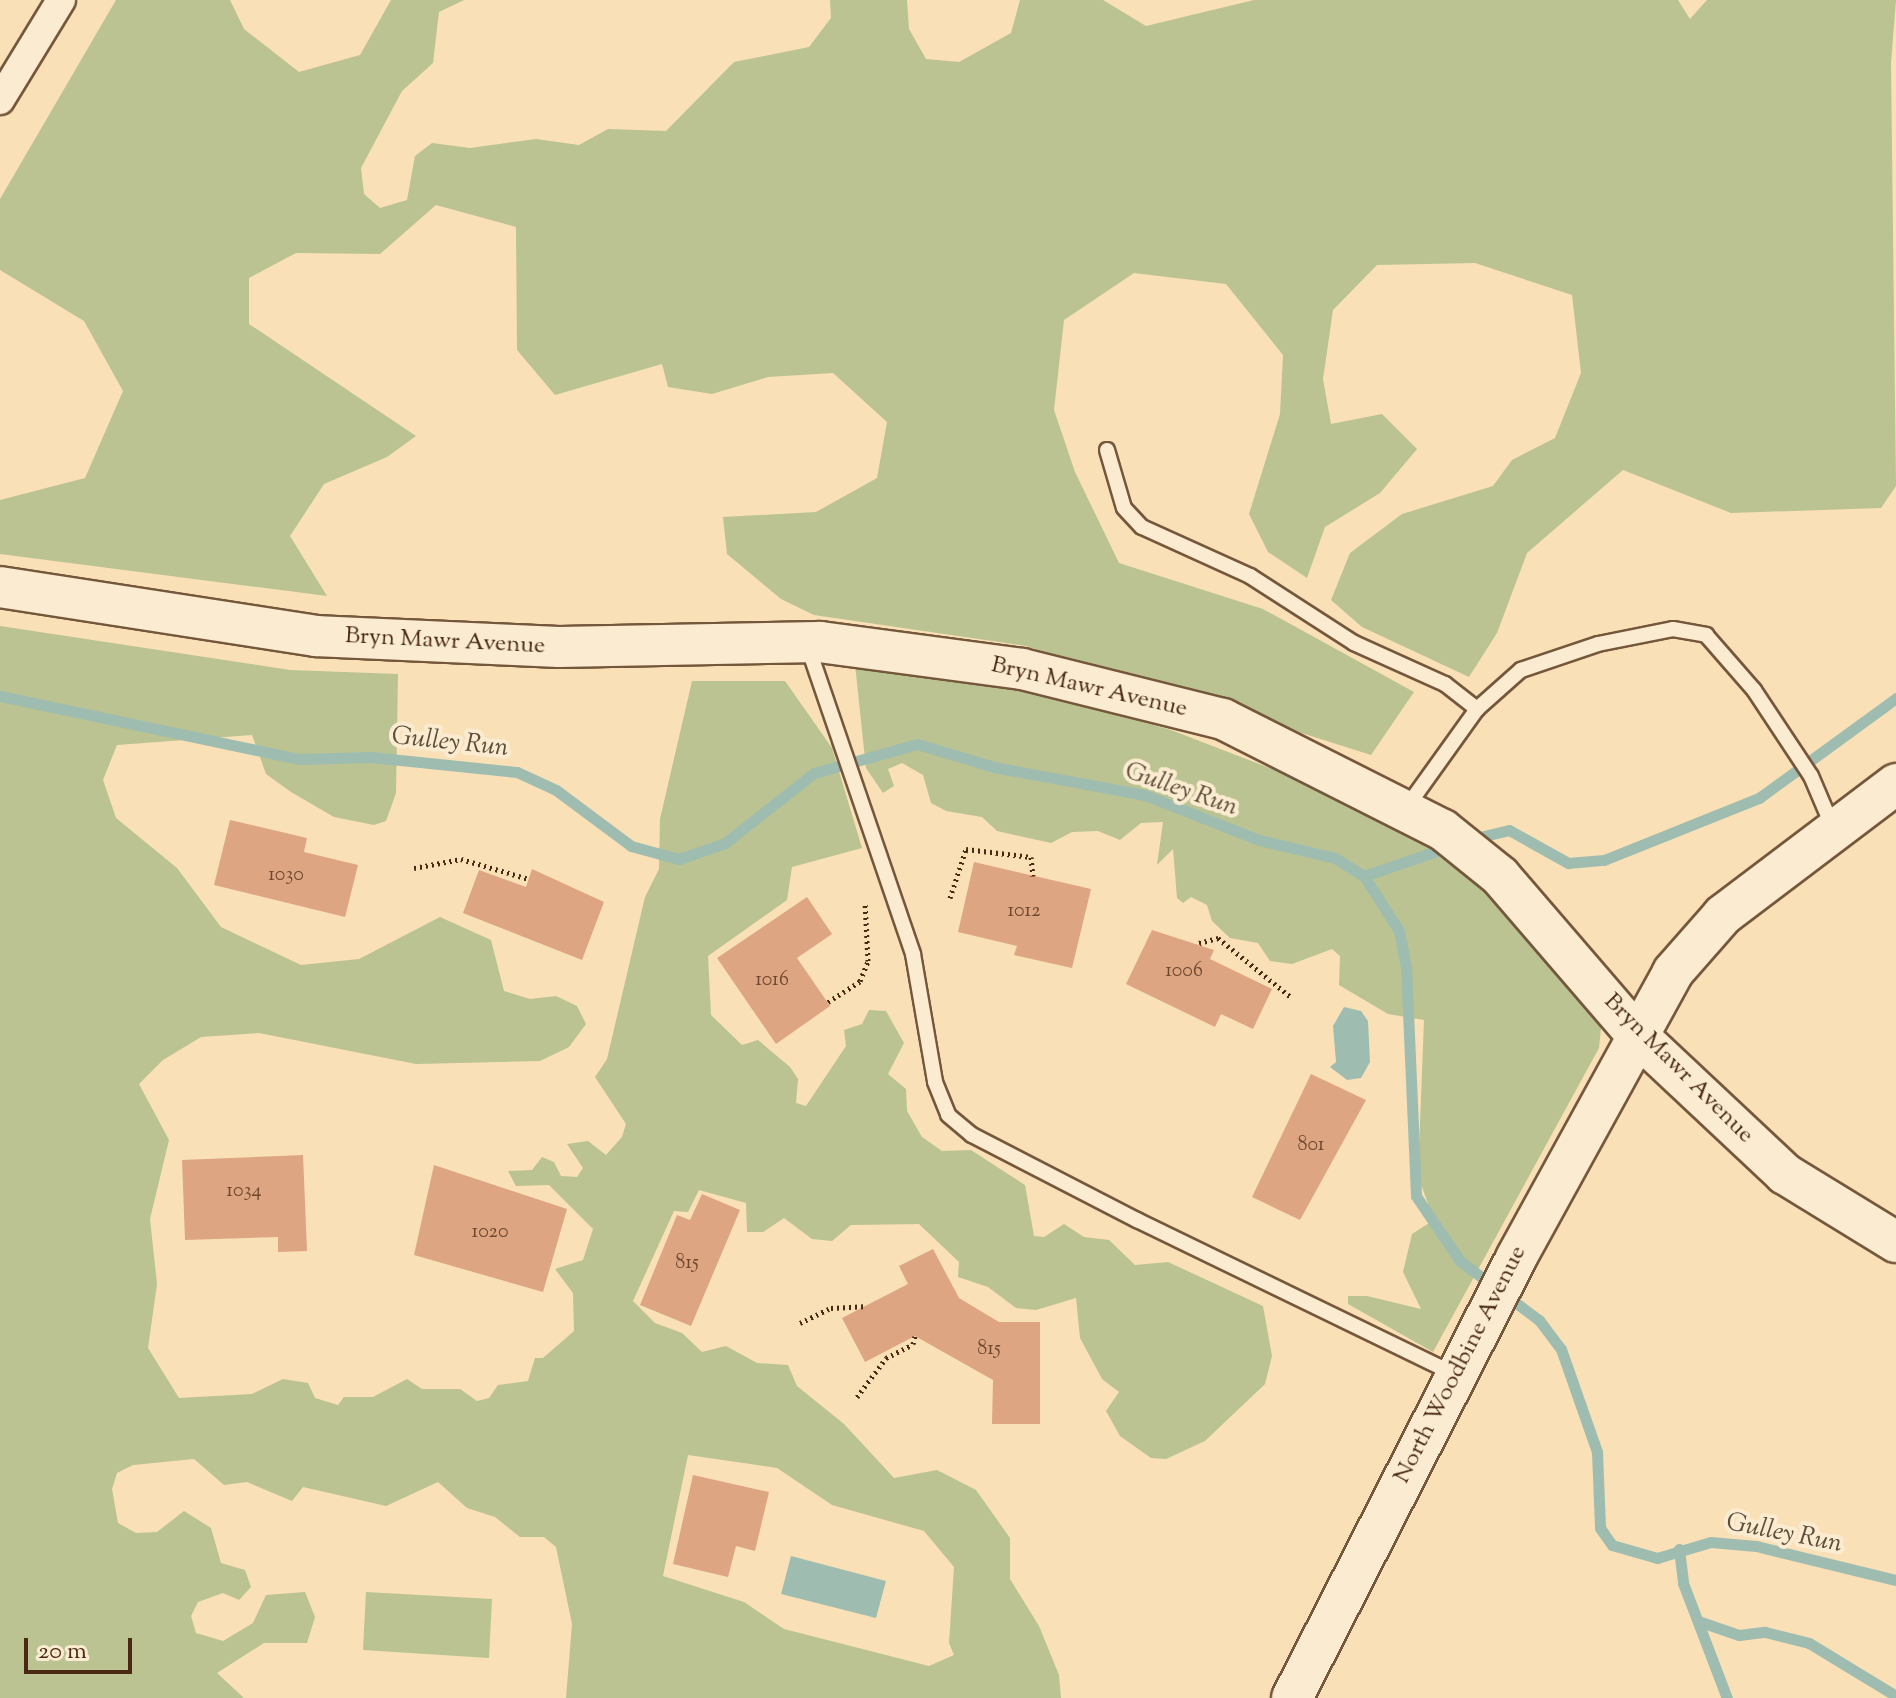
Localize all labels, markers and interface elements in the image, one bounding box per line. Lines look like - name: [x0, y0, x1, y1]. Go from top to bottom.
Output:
- street label: Bryn Mawr Avenue: [344, 622, 546, 662]
- street label: Bryn Mawr Avenue: [988, 651, 1190, 725]
- water label: Gulley Run: [390, 721, 510, 765]
- water label: Gulley Run: [1121, 756, 1241, 824]
- house number: 1030: [268, 863, 304, 887]
- house number: 1012: [1007, 899, 1041, 923]
- house number: 1006: [1165, 959, 1203, 983]
- house number: 1016: [755, 968, 789, 992]
- street label: Bryn Mawr Avenue: [1597, 988, 1759, 1150]
- house number: 801: [1297, 1133, 1325, 1157]
- house number: 1034: [226, 1179, 262, 1203]
- house number: 1020: [472, 1220, 508, 1244]
- street label: North Woodbine Avenue: [1388, 1241, 1534, 1489]
- house number: 815: [675, 1251, 699, 1275]
- house number: 815: [977, 1337, 1001, 1361]
- water label: Gulley Run: [1724, 1508, 1844, 1560]
- scale bar: [28, 1622, 136, 1672]
- text: 20 m: [38, 1635, 87, 1669]

